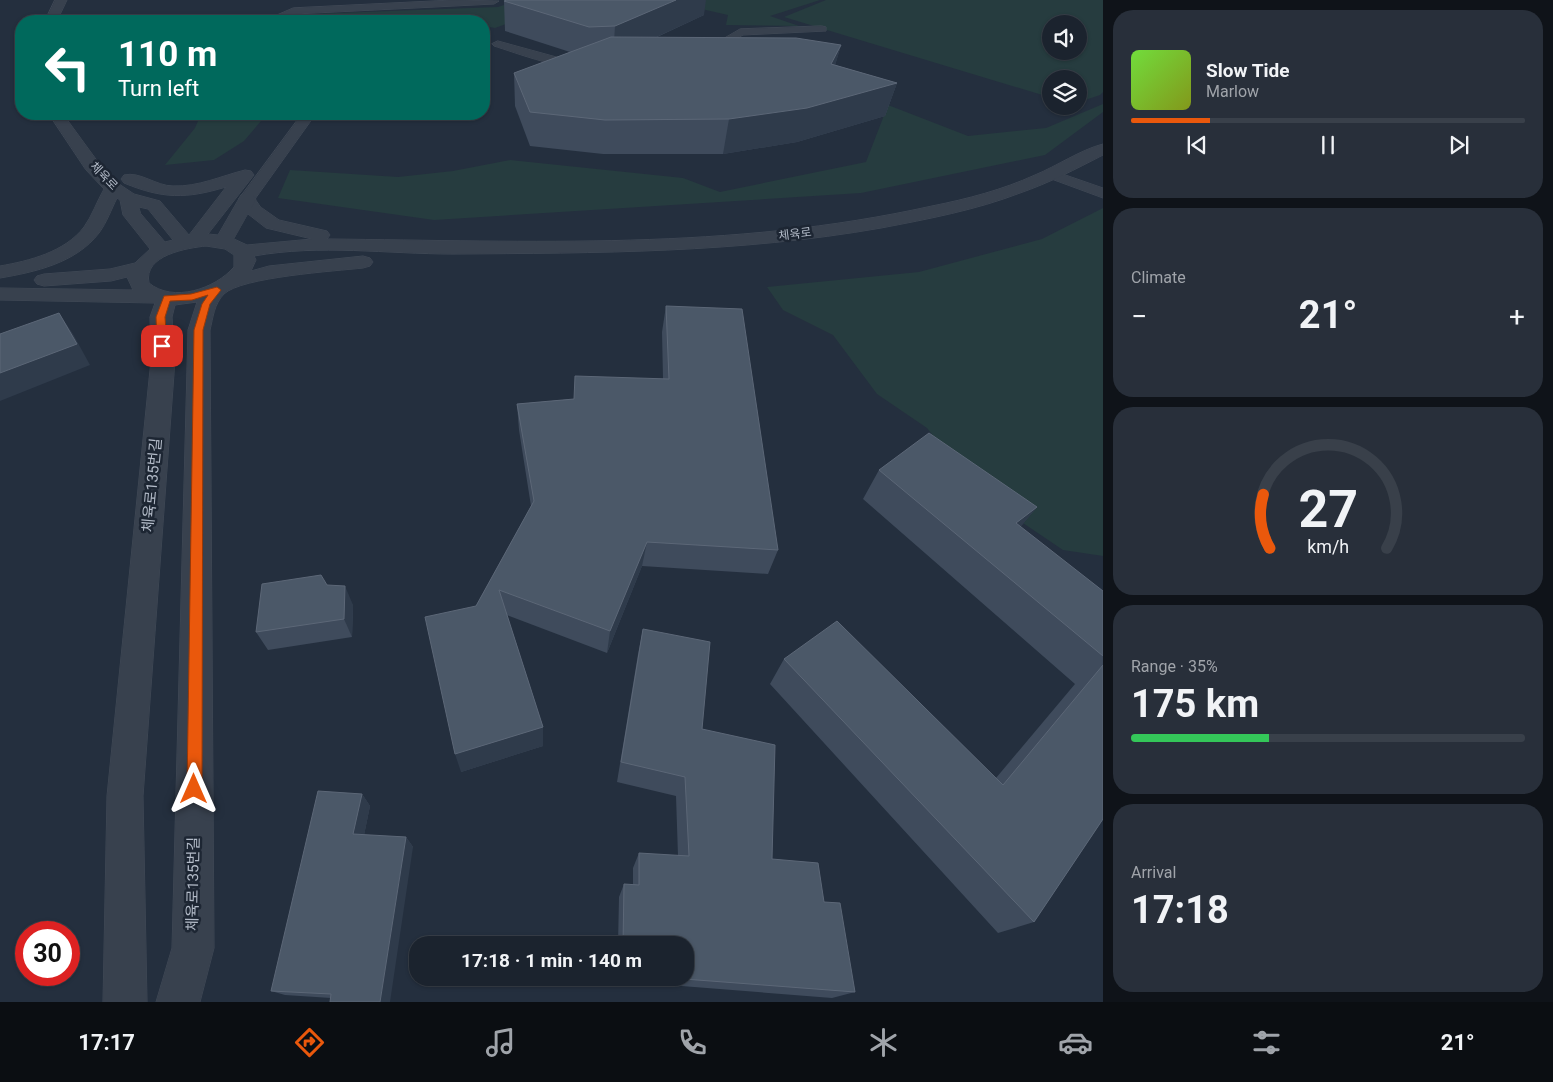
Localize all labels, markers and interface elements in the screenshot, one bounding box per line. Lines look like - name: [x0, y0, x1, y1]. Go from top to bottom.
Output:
- map controls: [1042, 15, 1087, 115]
- button: sound: [1042, 15, 1087, 60]
- text: 110 m: [118, 34, 217, 75]
- icon: left: [35, 35, 100, 100]
- text: Slow Tide: [1206, 59, 1289, 82]
- button: layers: [1042, 70, 1087, 115]
- text: Turn left: [118, 76, 199, 101]
- text: Marlow: [1206, 82, 1259, 101]
- icon: previous: [1183, 131, 1211, 159]
- icon: pause: [1314, 131, 1342, 159]
- icon: next: [1445, 131, 1473, 159]
- street label: 체육로: [87, 159, 121, 193]
- street label: 체육로: [778, 225, 812, 243]
- text: Climate: [1131, 268, 1186, 287]
- text: 21°: [1299, 293, 1357, 337]
- text: −: [1131, 300, 1147, 333]
- text: +: [1509, 300, 1525, 333]
- pin: [141, 325, 183, 367]
- icon: arrive: [148, 332, 176, 360]
- street label: 체육로135번길: [139, 437, 165, 533]
- text: 27: [1298, 479, 1358, 540]
- text: km/h: [1307, 536, 1349, 557]
- text: Range · 35%: [1131, 657, 1218, 676]
- text: 175 km: [1131, 682, 1259, 726]
- position arrow: [167, 762, 219, 814]
- street label: 체육로135번길: [183, 837, 203, 931]
- text: Arrival: [1131, 863, 1176, 882]
- text: 17:18: [1131, 888, 1229, 932]
- speed limit sign: 30: [15, 921, 80, 986]
- text: 17:18 · 1 min · 140 m: [461, 949, 642, 972]
- icon: directions: [292, 1025, 327, 1060]
- icon: music: [483, 1025, 518, 1060]
- icon: phone: [675, 1025, 710, 1060]
- icon: climate: [866, 1025, 901, 1060]
- icon: car: [1058, 1025, 1093, 1060]
- icon: filters: [1249, 1025, 1284, 1060]
- text: 17:17: [78, 1030, 135, 1055]
- text: 21°: [1441, 1030, 1475, 1055]

